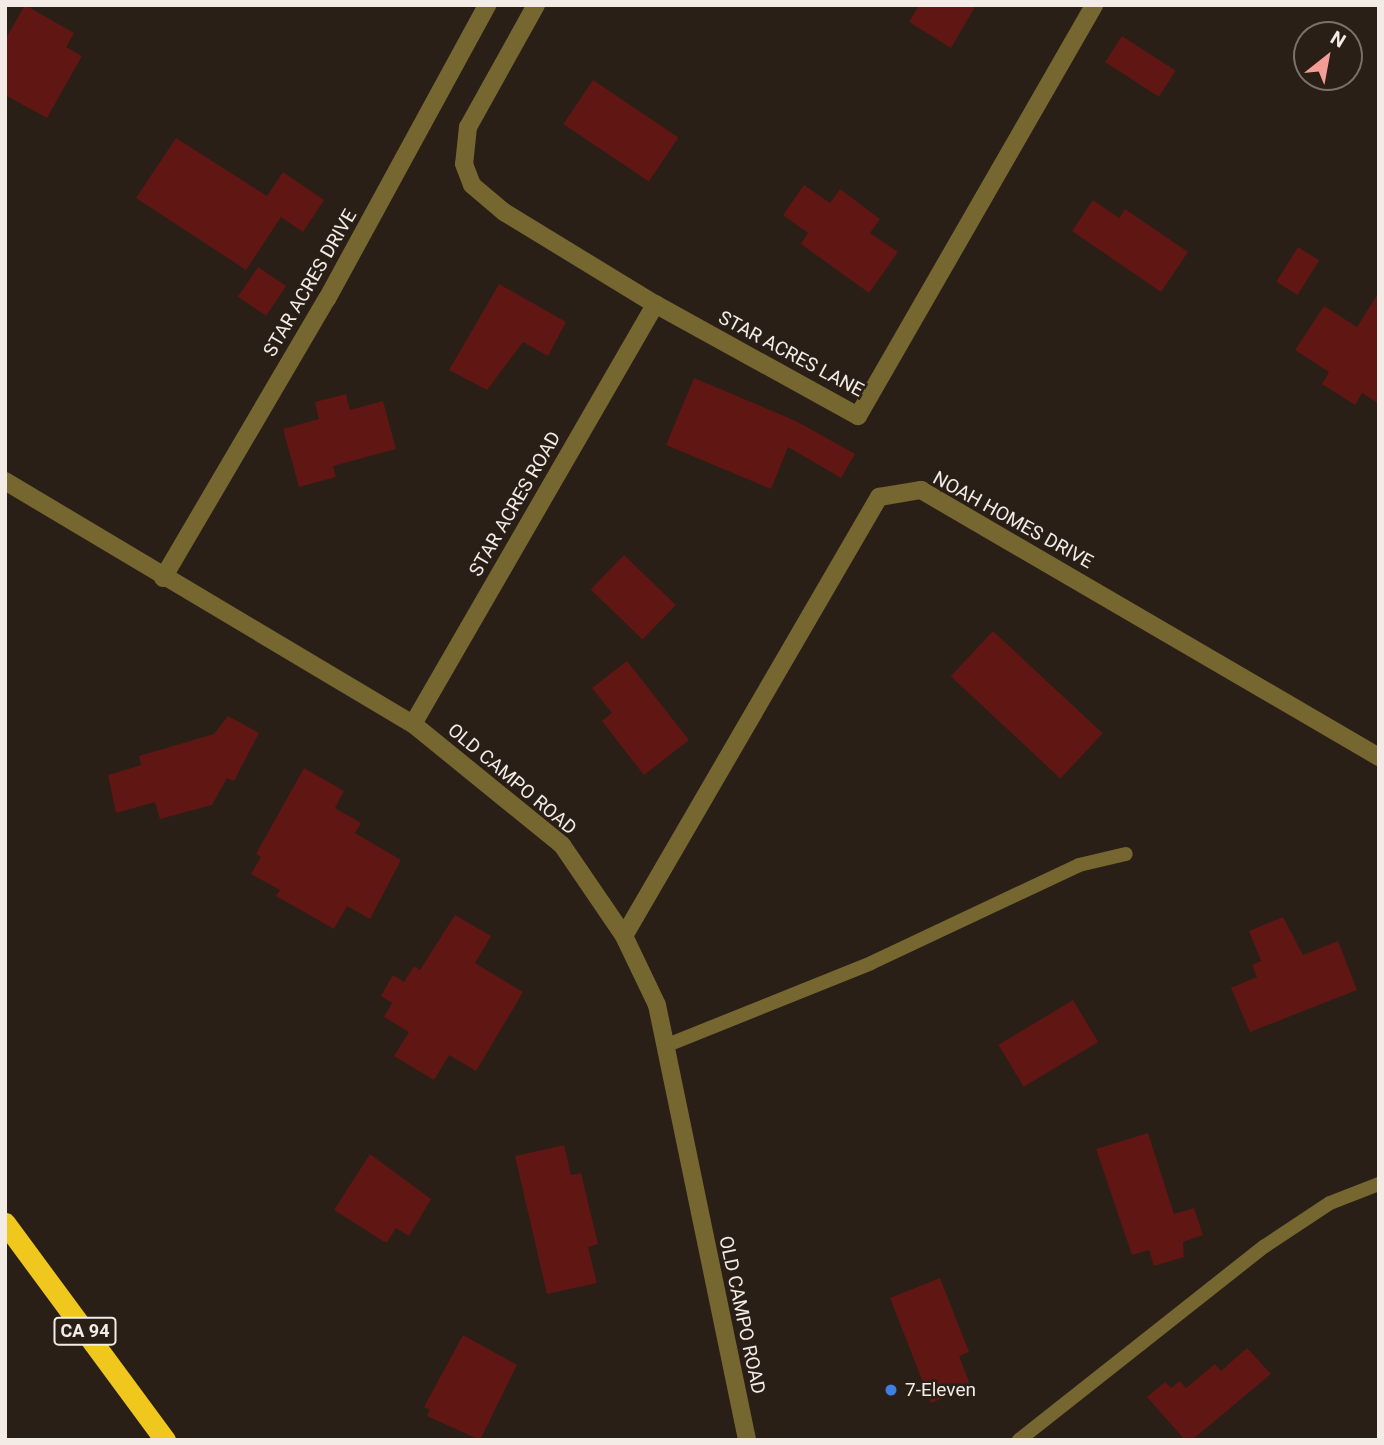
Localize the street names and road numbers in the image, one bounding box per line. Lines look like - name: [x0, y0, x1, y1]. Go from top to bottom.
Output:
- street label: STAR ACRES DRIVE: [259, 205, 361, 361]
- street label: STAR ACRES LANE: [715, 306, 867, 402]
- street label: STAR ACRES ROAD: [464, 428, 566, 580]
- street label: NOAH HOMES DRIVE: [929, 467, 1097, 573]
- street label: OLD CAMPO ROAD: [443, 719, 581, 839]
- street label: OLD CAMPO ROAD: [714, 1234, 770, 1396]
- road number: CA 94: [54, 1316, 116, 1346]

